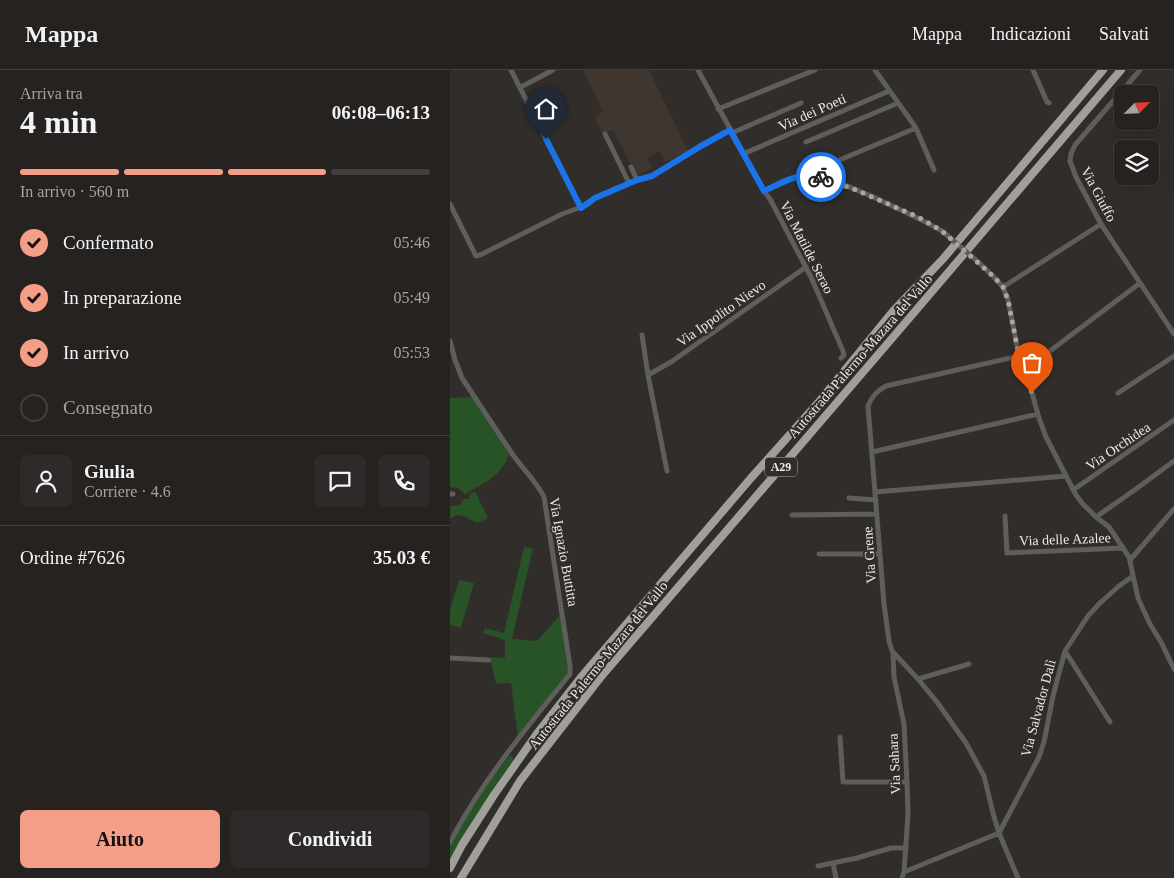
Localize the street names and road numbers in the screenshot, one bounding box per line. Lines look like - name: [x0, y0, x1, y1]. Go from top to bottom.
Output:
- street label: Via dei Poeti: [776, 91, 848, 134]
- street label: Via Giuffo: [1078, 164, 1119, 224]
- street label: Via Matilde Serao: [777, 198, 836, 296]
- street label: Autostrada Palermo-Mazara del Vallo: [785, 272, 935, 441]
- street label: Via Ippolito Nievo: [674, 277, 769, 350]
- street label: Via Orchidea: [1083, 419, 1154, 473]
- road number: A29: [765, 458, 797, 477]
- street label: Via Ignazio Buttitta: [547, 496, 581, 608]
- street label: Via Grene: [860, 526, 879, 584]
- street label: Via delle Azalee: [1019, 530, 1111, 549]
- street label: Autostrada Palermo-Mazara del Vallo: [526, 578, 671, 752]
- street label: Via Salvador Dalì: [1018, 658, 1059, 758]
- street label: Via Sahara: [885, 732, 904, 795]

